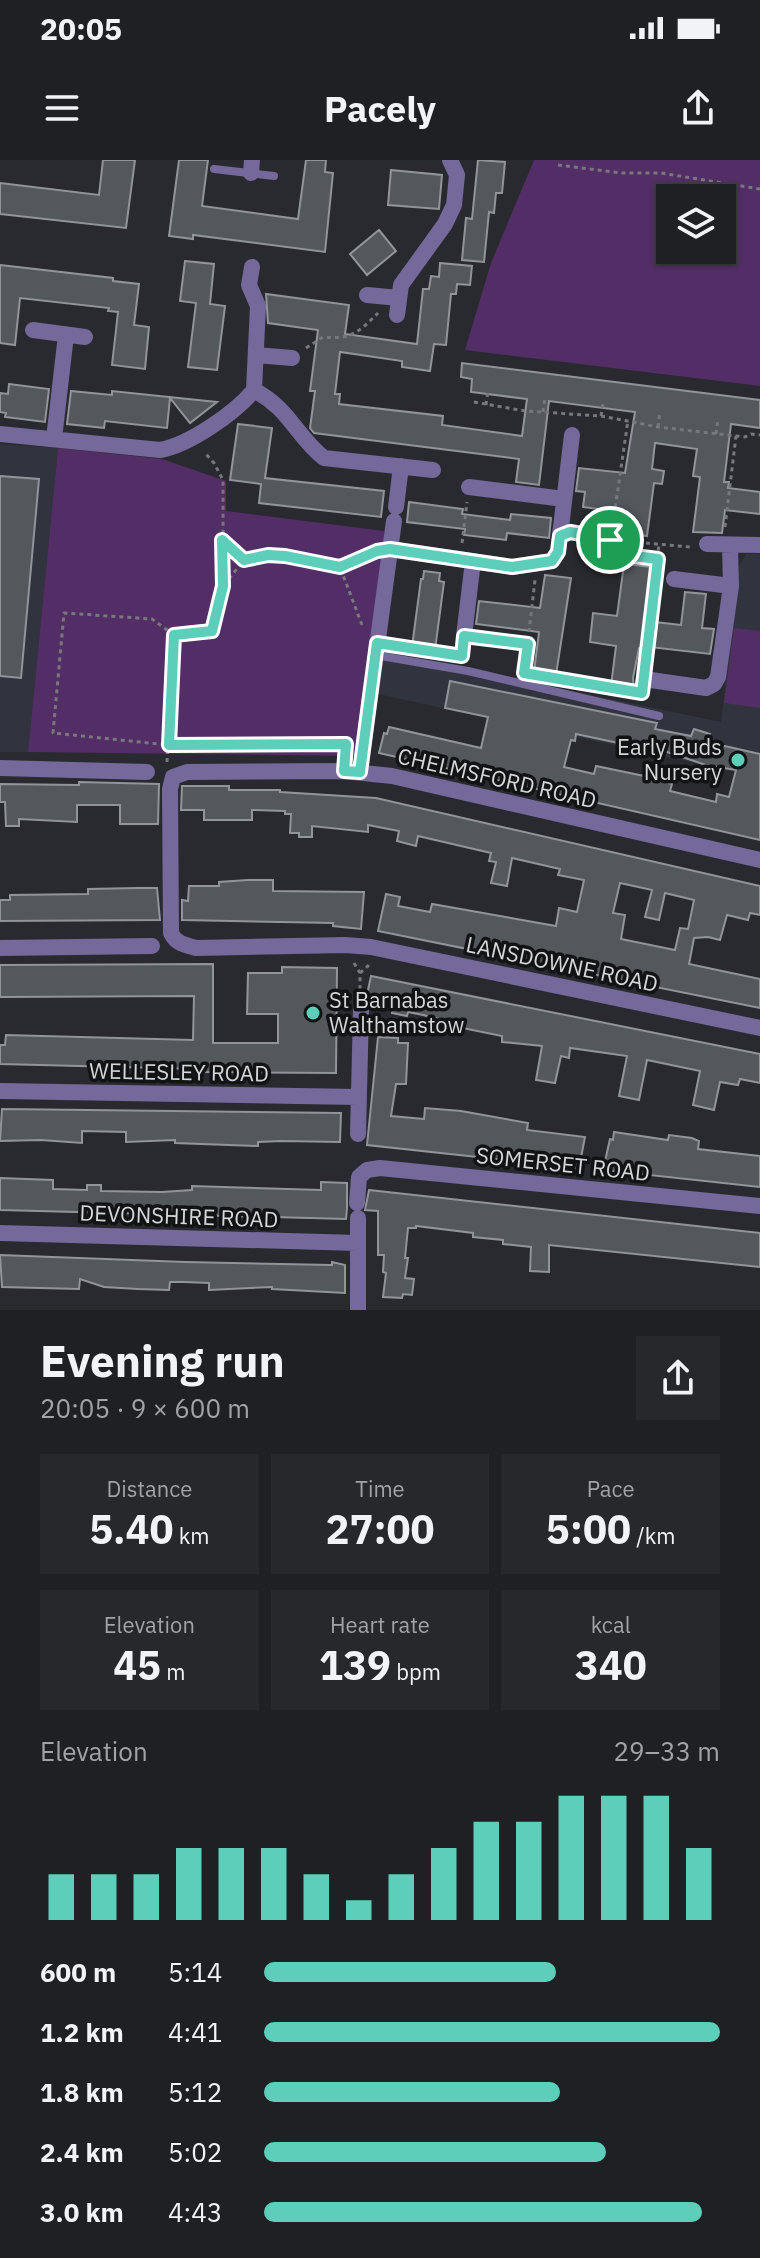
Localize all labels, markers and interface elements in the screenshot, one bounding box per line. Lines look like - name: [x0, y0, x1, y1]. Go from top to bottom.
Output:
- text: 20:05: [40, 9, 122, 48]
- text: Pacely: [324, 85, 436, 132]
- icon: menu: [40, 86, 84, 130]
- icon: share: [676, 86, 720, 130]
- map controls: [656, 184, 736, 264]
- button: layers: [656, 184, 736, 264]
- pin: [576, 506, 644, 574]
- icon: arrive: [588, 518, 632, 562]
- place label: Early Buds Nursery: [617, 732, 722, 786]
- street label: CHELMSFORD ROAD: [395, 741, 599, 814]
- marker: Early Buds Nursery: [729, 751, 747, 769]
- street label: LANSDOWNE ROAD: [464, 929, 661, 998]
- place label: St Barnabas Walthamstow: [329, 985, 465, 1039]
- marker: St Barnabas Walthamstow: [304, 1004, 322, 1022]
- street label: WELLESLEY ROAD: [89, 1055, 269, 1088]
- street label: SOMERSET ROAD: [475, 1140, 651, 1187]
- street label: DEVONSHIRE ROAD: [79, 1198, 279, 1233]
- text: Evening run: [40, 1332, 285, 1389]
- button: share: [636, 1336, 720, 1420]
- text: 20:05 · 9 × 600 m: [40, 1391, 250, 1425]
- text: Distance: [106, 1474, 192, 1503]
- text: Time: [355, 1474, 405, 1503]
- text: Pace: [587, 1474, 635, 1503]
- text: 5.40: [89, 1503, 174, 1555]
- text: 27:00: [325, 1503, 435, 1555]
- text: 5:00: [546, 1503, 631, 1555]
- text: km: [174, 1521, 210, 1550]
- text: /km: [631, 1521, 675, 1550]
- text: Elevation: [104, 1610, 195, 1639]
- text: Heart rate: [330, 1610, 430, 1639]
- text: kcal: [591, 1610, 631, 1639]
- text: 45: [113, 1639, 161, 1691]
- text: 139: [319, 1639, 391, 1691]
- text: 340: [575, 1639, 647, 1691]
- text: m: [161, 1657, 186, 1686]
- text: bpm: [391, 1657, 441, 1686]
- text: Elevation: [40, 1734, 148, 1768]
- text: 29–33 m: [613, 1734, 720, 1768]
- text: 600 m: [40, 1955, 116, 1989]
- text: 5:14: [168, 1955, 222, 1989]
- text: 1.2 km: [40, 2015, 124, 2049]
- text: 4:41: [168, 2015, 222, 2049]
- text: 1.8 km: [40, 2075, 124, 2109]
- text: 5:12: [168, 2075, 222, 2109]
- text: 2.4 km: [40, 2135, 124, 2169]
- text: 5:02: [168, 2135, 222, 2169]
- text: 3.0 km: [40, 2195, 124, 2229]
- text: 4:43: [168, 2195, 222, 2229]

